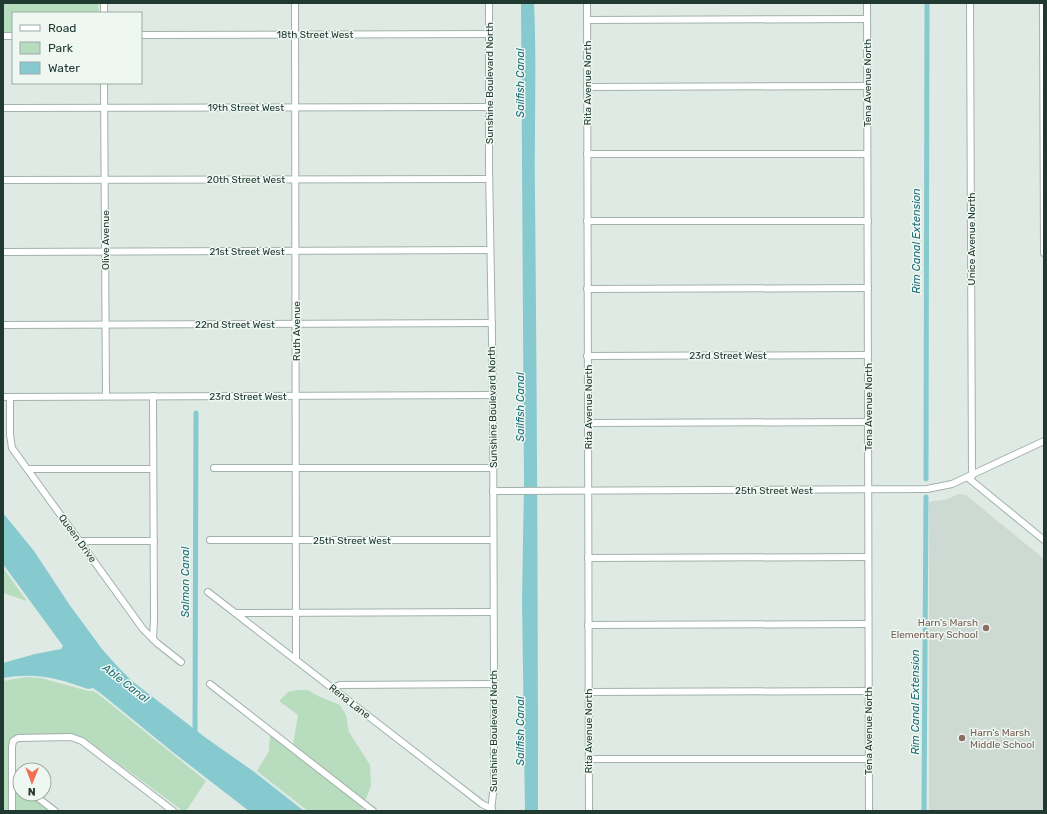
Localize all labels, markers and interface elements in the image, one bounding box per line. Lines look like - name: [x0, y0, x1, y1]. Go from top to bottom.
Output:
- legend: [12, 12, 142, 84]
- text: Road: [48, 21, 76, 35]
- street label: Sunshine Boulevard North: [484, 22, 496, 144]
- street label: 18th Street West: [277, 29, 353, 41]
- street label: Tena Avenue North: [862, 39, 874, 127]
- text: Park: [48, 41, 74, 55]
- street label: Rita Avenue North: [582, 41, 594, 125]
- water label: Sailfish Canal: [514, 48, 527, 118]
- text: Water: [48, 61, 80, 75]
- street label: 19th Street West: [208, 102, 284, 114]
- street label: 20th Street West: [207, 174, 285, 186]
- water label: Rim Canal Extension: [910, 188, 923, 294]
- street label: Unice Avenue North: [966, 193, 978, 285]
- street label: Olive Avenue: [100, 210, 112, 270]
- street label: 21st Street West: [209, 246, 285, 258]
- street label: Ruth Avenue: [291, 301, 303, 361]
- street label: 22nd Street West: [195, 319, 275, 331]
- street label: Sunshine Boulevard North: [486, 346, 500, 468]
- street label: 23rd Street West: [689, 350, 767, 362]
- street label: Tena Avenue North: [863, 363, 875, 451]
- street label: Rita Avenue North: [583, 365, 595, 449]
- water label: Sailfish Canal: [514, 372, 527, 442]
- street label: 23rd Street West: [209, 391, 287, 403]
- street label: 25th Street West: [735, 485, 813, 497]
- street label: Queen Drive: [56, 512, 99, 565]
- street label: 25th Street West: [313, 535, 391, 547]
- water label: Salmon Canal: [179, 546, 192, 618]
- place label: Harn's Marsh Elementary School: [891, 617, 978, 641]
- marker: Harn's Marsh Elementary School: [981, 623, 991, 633]
- water label: Rim Canal Extension: [909, 649, 922, 755]
- water label: Able Canal: [99, 661, 152, 706]
- street label: Sunshine Boulevard North: [488, 670, 500, 792]
- street label: Rena Lane: [326, 682, 373, 722]
- street label: Tena Avenue North: [863, 687, 875, 775]
- street label: Rita Avenue North: [583, 689, 595, 773]
- water label: Sailfish Canal: [514, 696, 527, 766]
- place label: Harn's Marsh Middle School: [970, 727, 1034, 751]
- marker: Harn's Marsh Middle School: [957, 733, 967, 743]
- north arrow: [12, 762, 52, 802]
- text: N: [28, 785, 36, 798]

